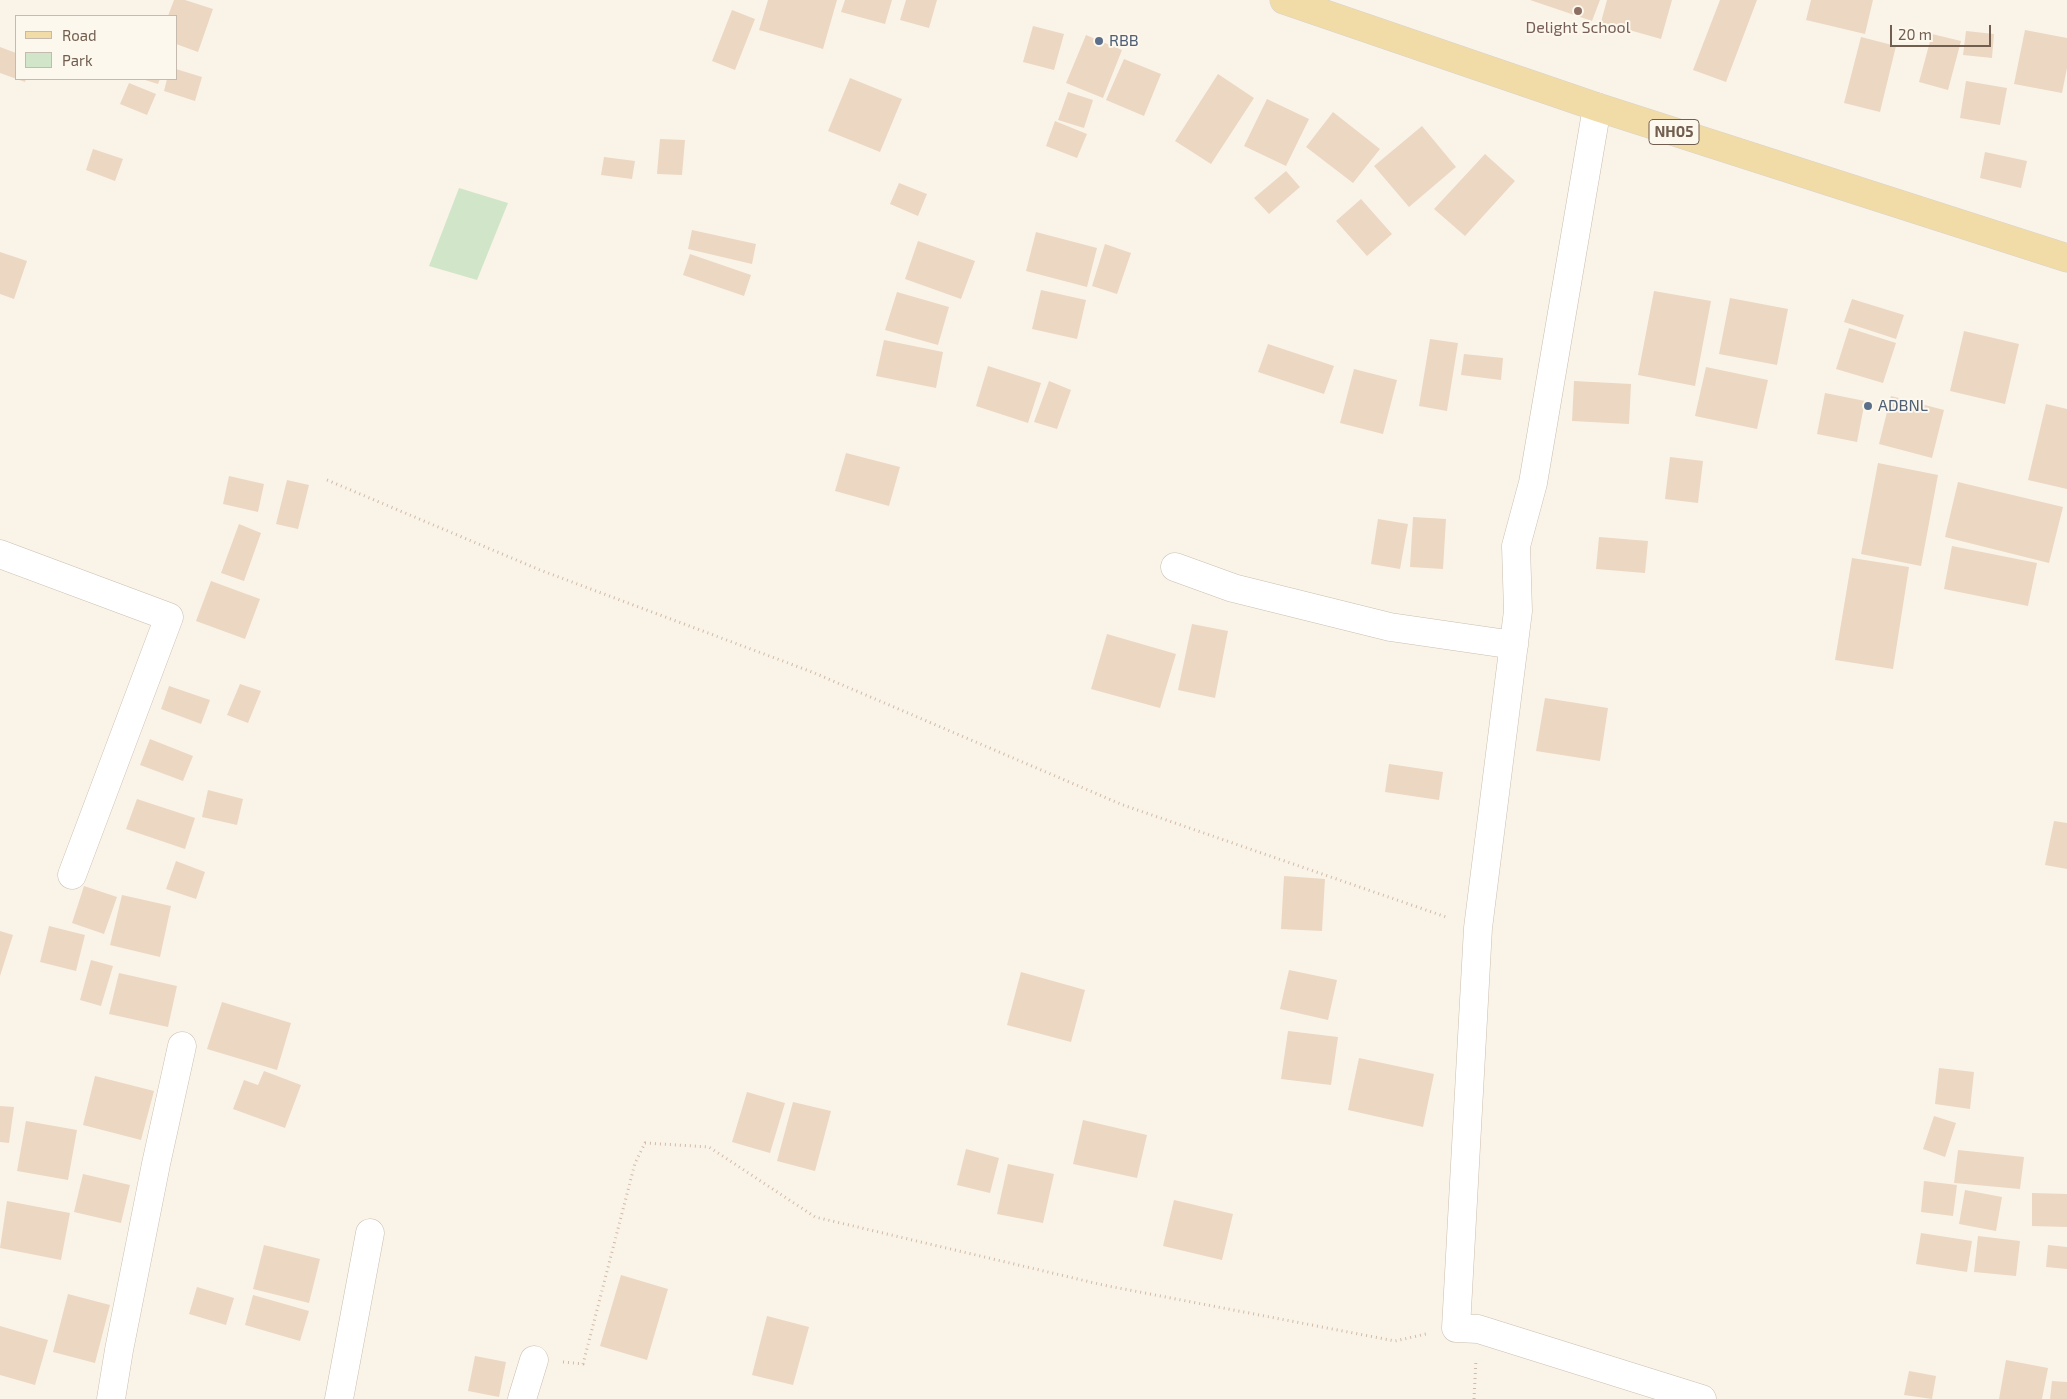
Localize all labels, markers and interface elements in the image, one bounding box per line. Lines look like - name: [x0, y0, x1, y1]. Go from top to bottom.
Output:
- marker: Delight School: [1572, 5, 1584, 17]
- legend: [15, 15, 178, 80]
- scale bar: [1892, 15, 1993, 47]
- place label: Delight School: [1526, 18, 1630, 38]
- text: 20 m: [1898, 25, 1932, 43]
- text: Road: [62, 26, 97, 44]
- place label: RBB: [1109, 31, 1139, 51]
- marker: RBB: [1093, 35, 1105, 47]
- text: Park: [62, 51, 93, 69]
- road number: NH05: [1649, 120, 1699, 144]
- place label: ADBNL: [1878, 396, 1928, 416]
- marker: ADBNL: [1862, 400, 1874, 412]

